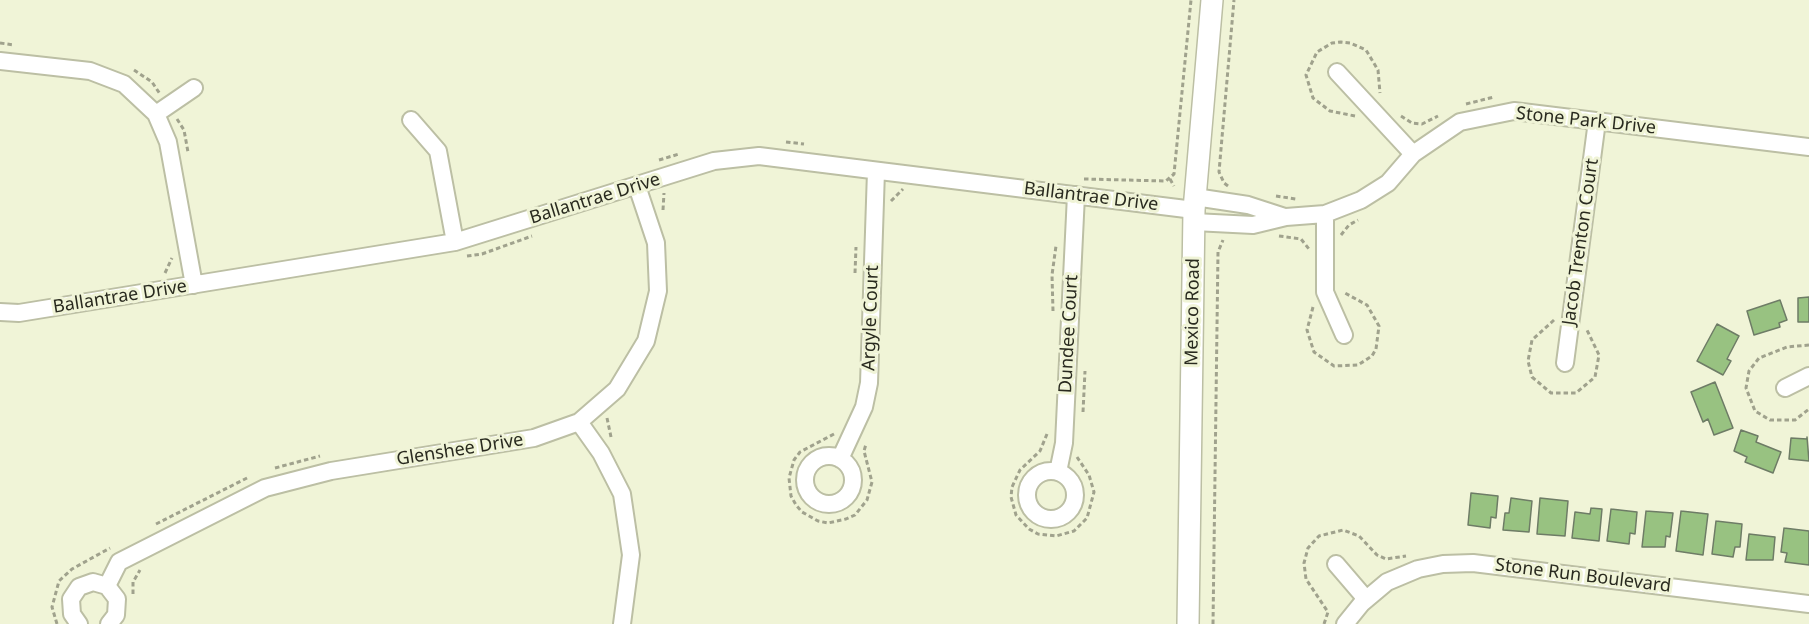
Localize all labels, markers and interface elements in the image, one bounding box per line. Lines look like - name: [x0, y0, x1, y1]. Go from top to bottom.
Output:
- street label: Stone Park Drive: [1515, 103, 1657, 139]
- street label: Jacob Trenton Court: [1559, 157, 1603, 327]
- street label: Ballantrae Drive: [527, 169, 663, 229]
- street label: Ballantrae Drive: [1023, 178, 1159, 216]
- street label: Mexico Road: [1181, 258, 1205, 366]
- street label: Argyle Court: [858, 265, 884, 371]
- street label: Dundee Court: [1055, 274, 1083, 394]
- street label: Ballantrae Drive: [51, 276, 189, 318]
- street label: Glenshee Drive: [395, 429, 525, 471]
- street label: Stone Run Boulevard: [1494, 555, 1672, 597]

